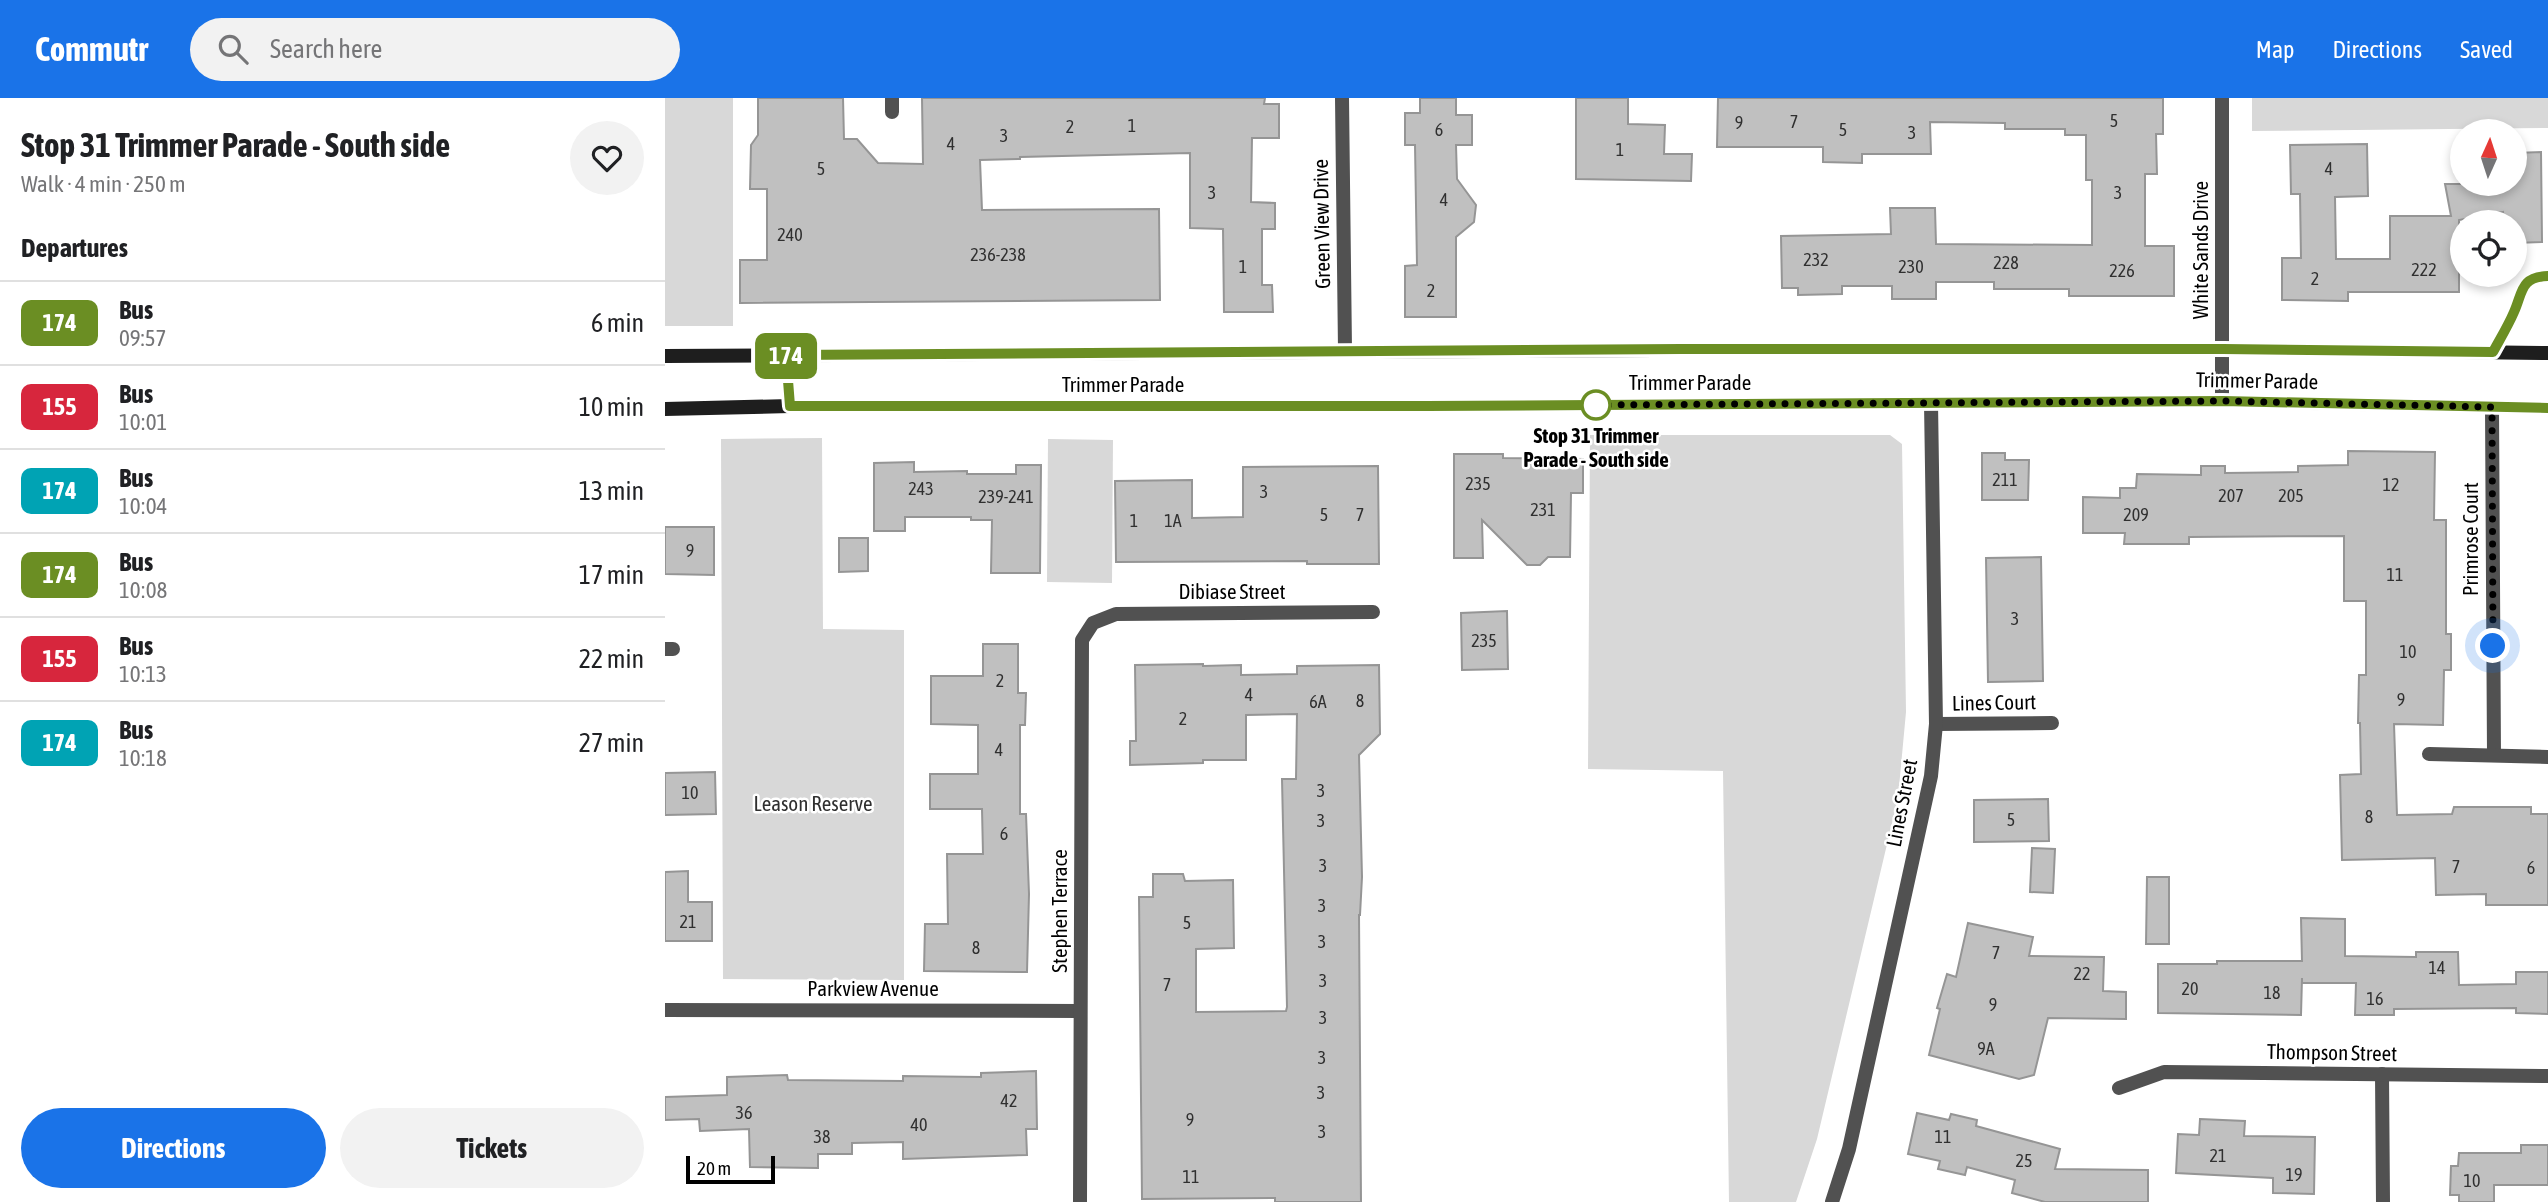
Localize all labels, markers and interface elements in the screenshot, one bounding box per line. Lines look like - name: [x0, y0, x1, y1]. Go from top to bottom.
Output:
- search box: [190, 18, 680, 81]
- text: Commutr: [35, 30, 148, 68]
- icon: search: [214, 30, 252, 68]
- text: Search here: [270, 34, 382, 64]
- text: Map: [2256, 36, 2294, 63]
- text: Directions: [2332, 36, 2422, 63]
- text: Saved: [2460, 36, 2513, 63]
- house number: 5: [2110, 110, 2118, 131]
- house number: 7: [1790, 111, 1798, 132]
- house number: 9: [1735, 112, 1743, 133]
- house number: 1: [1128, 115, 1136, 136]
- house number: 2: [1066, 116, 1074, 137]
- house number: 6: [1435, 119, 1443, 140]
- house number: 5: [1839, 119, 1847, 140]
- north arrow: [2450, 119, 2527, 196]
- map controls: [2450, 119, 2527, 287]
- button: heart: [570, 121, 644, 195]
- house number: 3: [1908, 122, 1916, 143]
- house number: 3: [1000, 125, 1008, 146]
- text: Stop 31 Trimmer Parade - South side: [21, 126, 450, 164]
- house number: 4: [947, 133, 955, 154]
- house number: 1: [1616, 139, 1624, 160]
- house number: 5: [817, 158, 825, 179]
- house number: 4: [2325, 158, 2333, 179]
- street label: Green View Drive: [1308, 159, 1334, 289]
- text: Walk · 4 min · 250 m: [21, 171, 185, 197]
- street label: White Sands Drive: [2188, 181, 2212, 319]
- house number: 3: [1208, 182, 1216, 203]
- house number: 3: [2114, 182, 2122, 203]
- house number: 4: [1440, 189, 1448, 210]
- button: locate: [2450, 210, 2527, 287]
- house number: 240: [777, 224, 803, 245]
- text: Departures: [21, 233, 128, 263]
- house number: 236-238: [970, 244, 1026, 265]
- house number: 232: [1803, 249, 1829, 270]
- house number: 228: [1993, 252, 2019, 273]
- house number: 1: [1239, 256, 1247, 277]
- house number: 230: [1898, 256, 1924, 277]
- house number: 222: [2411, 259, 2437, 280]
- house number: 226: [2109, 260, 2135, 281]
- house number: 2: [2311, 268, 2319, 289]
- house number: 2: [1427, 280, 1435, 301]
- text: Bus: [119, 295, 153, 325]
- text: 6 min: [591, 308, 644, 338]
- text: 174: [43, 309, 76, 336]
- text: 09:57: [119, 325, 166, 351]
- line badge: 174: [746, 333, 826, 379]
- text: 174: [769, 342, 803, 369]
- street label: Trimmer Parade: [2196, 367, 2318, 393]
- street label: Trimmer Parade: [1629, 370, 1751, 394]
- street label: Trimmer Parade: [1062, 372, 1184, 396]
- text: Bus: [119, 379, 153, 409]
- marker: Stop 31 Trimmer Parade - South side: [1581, 390, 1611, 420]
- text: 10 min: [579, 392, 644, 422]
- text: 155: [43, 393, 76, 420]
- text: 10:01: [119, 409, 167, 435]
- place label: Stop 31 Trimmer Parade - South side: [1523, 423, 1669, 471]
- text: Bus: [119, 463, 153, 493]
- house number: 211: [1992, 469, 2018, 490]
- house number: 235: [1465, 473, 1491, 494]
- house number: 12: [2383, 474, 2399, 495]
- text: 13 min: [579, 476, 644, 506]
- text: 174: [43, 477, 76, 504]
- house number: 243: [908, 478, 934, 499]
- house number: 3: [1260, 481, 1268, 502]
- street label: Primrose Court: [2458, 482, 2482, 596]
- house number: 207: [2218, 485, 2244, 506]
- house number: 205: [2278, 485, 2304, 506]
- house number: 239-241: [978, 486, 1034, 507]
- text: 10:04: [119, 493, 167, 519]
- house number: 231: [1530, 499, 1556, 520]
- house number: 5: [1320, 504, 1328, 525]
- house number: 7: [1356, 504, 1364, 525]
- house number: 209: [2123, 504, 2149, 525]
- house number: 1: [1130, 510, 1138, 531]
- house number: 1A: [1164, 510, 1182, 531]
- house number: 9: [686, 540, 694, 561]
- text: Bus: [119, 547, 153, 577]
- text: 17 min: [579, 560, 644, 590]
- text: 174: [43, 561, 76, 588]
- house number: 11: [2387, 564, 2403, 585]
- text: 10:08: [119, 577, 167, 603]
- street label: Dibiase Street: [1178, 579, 1286, 603]
- house number: 3: [2011, 608, 2019, 629]
- your location: [2475, 628, 2510, 663]
- house number: 235: [1471, 630, 1497, 651]
- text: Bus: [119, 631, 153, 661]
- house number: 10: [2400, 641, 2416, 662]
- text: 22 min: [579, 644, 644, 674]
- text: 155: [43, 645, 76, 672]
- text: 10:13: [119, 661, 167, 687]
- house number: 2: [996, 670, 1004, 691]
- house number: 4: [1245, 684, 1253, 705]
- street label: Lines Court: [1952, 689, 2036, 715]
- house number: 9: [2397, 689, 2405, 710]
- house number: 8: [1356, 690, 1364, 711]
- house number: 6A: [1309, 691, 1327, 712]
- house number: 2: [1179, 708, 1187, 729]
- text: Bus: [119, 715, 153, 745]
- text: 27 min: [579, 728, 644, 758]
- text: 174: [43, 729, 76, 756]
- house number: 4: [995, 739, 1003, 760]
- text: 10:18: [119, 745, 167, 771]
- street label: Lines Street: [1881, 757, 1921, 849]
- house number: 3: [1317, 780, 1325, 801]
- house number: 10: [682, 782, 698, 803]
- park label: Leason Reserve: [754, 791, 872, 815]
- house number: 8: [2365, 806, 2373, 827]
- house number: 5: [2007, 809, 2015, 830]
- house number: 3: [1317, 810, 1325, 831]
- house number: 6: [1000, 823, 1008, 844]
- street label: Stephen Terrace: [1047, 849, 1071, 973]
- house number: 3: [1319, 855, 1327, 876]
- house number: 7: [2452, 856, 2460, 877]
- house number: 6: [2527, 857, 2535, 878]
- house number: 3: [1318, 895, 1326, 916]
- house number: 21: [680, 911, 696, 932]
- house number: 5: [1183, 912, 1191, 933]
- house number: 3: [1318, 931, 1326, 952]
- house number: 8: [972, 937, 980, 958]
- house number: 7: [1992, 942, 2000, 963]
- house number: 14: [2429, 957, 2445, 978]
- house number: 22: [2074, 963, 2090, 984]
- house number: 3: [1319, 970, 1327, 991]
- house number: 7: [1163, 974, 1171, 995]
- street label: Parkview Avenue: [807, 976, 939, 1000]
- house number: 20: [2182, 978, 2198, 999]
- house number: 18: [2264, 982, 2280, 1003]
- house number: 16: [2367, 988, 2383, 1009]
- house number: 9: [1989, 994, 1997, 1015]
- house number: 3: [1319, 1007, 1327, 1028]
- house number: 9A: [1977, 1038, 1995, 1059]
- street label: Thompson Street: [2267, 1039, 2397, 1065]
- house number: 3: [1318, 1047, 1326, 1068]
- house number: 3: [1317, 1082, 1325, 1103]
- house number: 42: [1001, 1090, 1017, 1111]
- house number: 36: [736, 1102, 752, 1123]
- button: Directions: [21, 1108, 326, 1188]
- button: Tickets: [340, 1108, 644, 1188]
- house number: 9: [1186, 1109, 1194, 1130]
- house number: 40: [911, 1114, 927, 1135]
- house number: 3: [1318, 1121, 1326, 1142]
- house number: 38: [814, 1126, 830, 1147]
- house number: 11: [1935, 1126, 1951, 1147]
- house number: 21: [2210, 1145, 2226, 1166]
- house number: 25: [2016, 1150, 2032, 1171]
- scale bar: [686, 1153, 775, 1185]
- text: 20 m: [697, 1157, 731, 1179]
- house number: 19: [2286, 1164, 2302, 1185]
- house number: 11: [1183, 1166, 1199, 1187]
- house number: 10: [2464, 1170, 2480, 1191]

